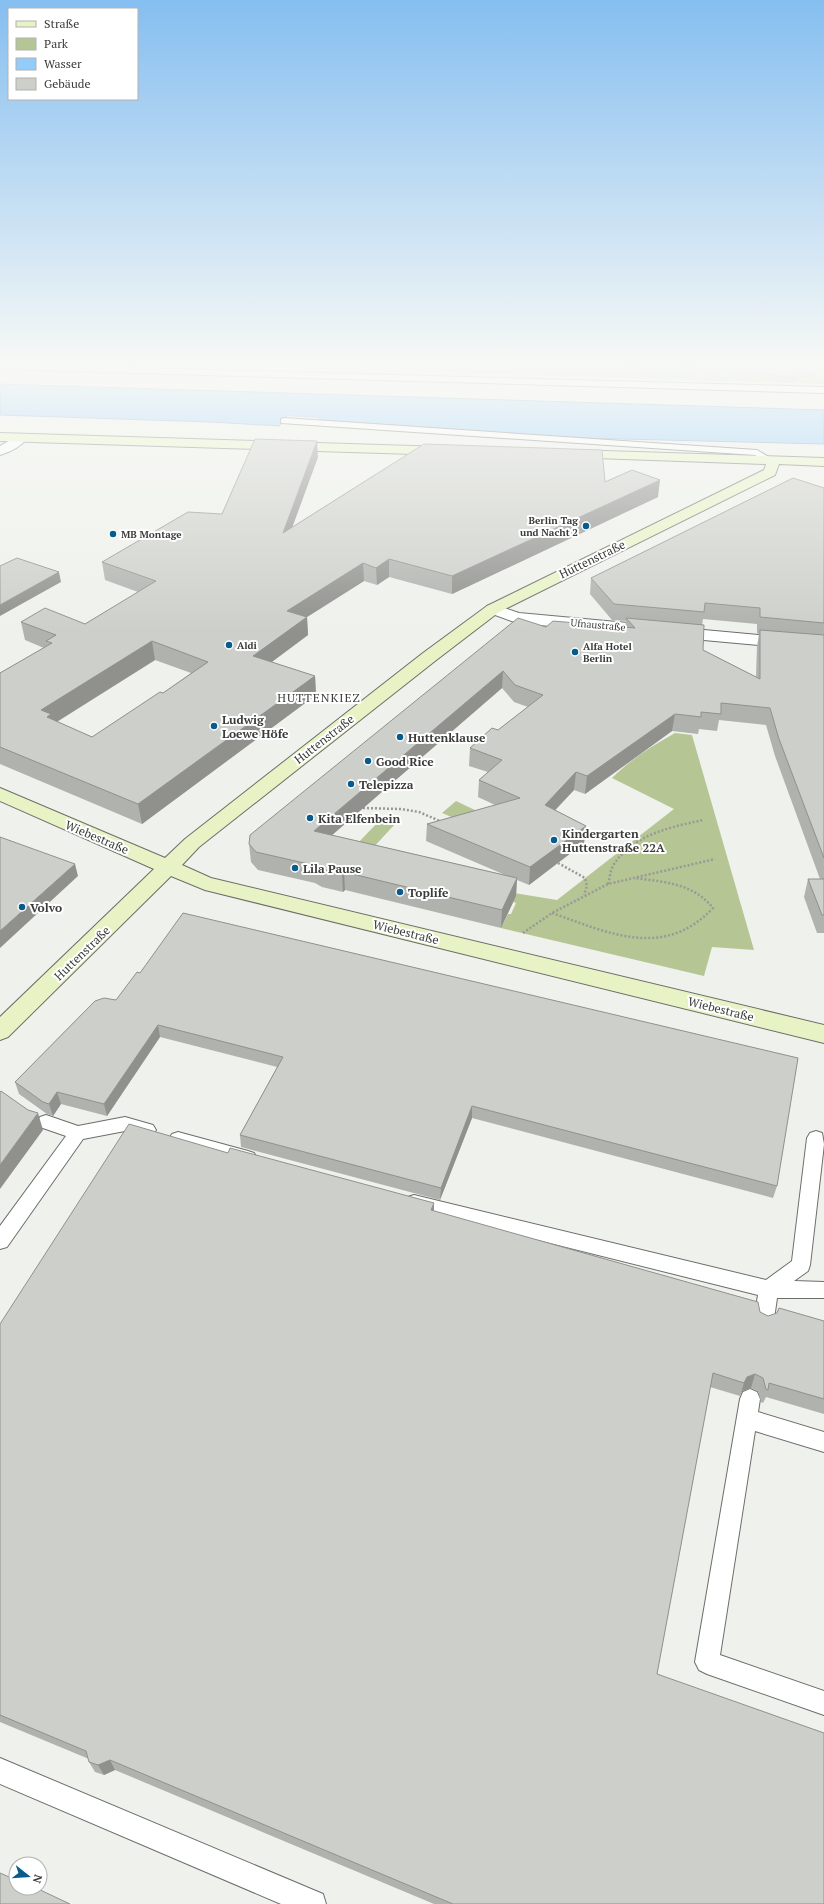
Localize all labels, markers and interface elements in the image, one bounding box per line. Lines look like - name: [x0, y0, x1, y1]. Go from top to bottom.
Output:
- legend: [8, 8, 138, 100]
- text: Straße: [44, 16, 79, 31]
- text: Park: [44, 36, 69, 51]
- text: Wasser: [44, 56, 82, 71]
- text: Gebäude: [44, 76, 90, 91]
- place label: Berlin Tag und Nacht 2: [520, 514, 578, 539]
- marker: Berlin Tag und Nacht 2: [581, 521, 591, 531]
- place label: MB Montage: [121, 528, 182, 541]
- marker: MB Montage: [108, 529, 118, 539]
- street label: Huttenstraße: [556, 537, 628, 581]
- street label: Ufnaustraße: [570, 616, 626, 634]
- place label: Aldi: [237, 639, 258, 652]
- marker: Aldi: [224, 640, 234, 650]
- place label: Alfa Hotel Berlin: [583, 640, 632, 665]
- marker: Alfa Hotel Berlin: [570, 647, 580, 657]
- district label: HUTTENKIEZ: [277, 690, 361, 705]
- street label: Huttenstraße: [291, 711, 357, 767]
- place label: Ludwig Loewe Höfe: [222, 712, 289, 741]
- marker: Ludwig Loewe Höfe: [209, 721, 219, 731]
- place label: Huttenklause: [408, 730, 486, 745]
- marker: Huttenklause: [395, 732, 405, 742]
- place label: Good Rice: [376, 754, 434, 769]
- marker: Good Rice: [363, 756, 373, 766]
- place label: Telepizza: [359, 777, 414, 792]
- marker: Telepizza: [346, 779, 356, 789]
- place label: Kita Elfenbein: [318, 811, 400, 826]
- marker: Kita Elfenbein: [305, 813, 315, 823]
- street label: Wiebestraße: [63, 817, 131, 857]
- place label: Kindergarten Huttenstraße 22A: [562, 826, 665, 855]
- marker: Kindergarten Huttenstraße 22A: [549, 835, 559, 845]
- place label: Lila Pause: [303, 861, 362, 876]
- marker: Lila Pause: [290, 863, 300, 873]
- place label: Toplife: [408, 885, 449, 900]
- marker: Toplife: [395, 887, 405, 897]
- place label: Volvo: [30, 900, 62, 915]
- marker: Volvo: [17, 902, 27, 912]
- street label: Wiebestraße: [371, 917, 441, 947]
- street label: Huttenstraße: [51, 923, 113, 983]
- street label: Wiebestraße: [686, 994, 756, 1024]
- north arrow: [8, 1856, 48, 1896]
- text: N: [29, 1873, 45, 1886]

